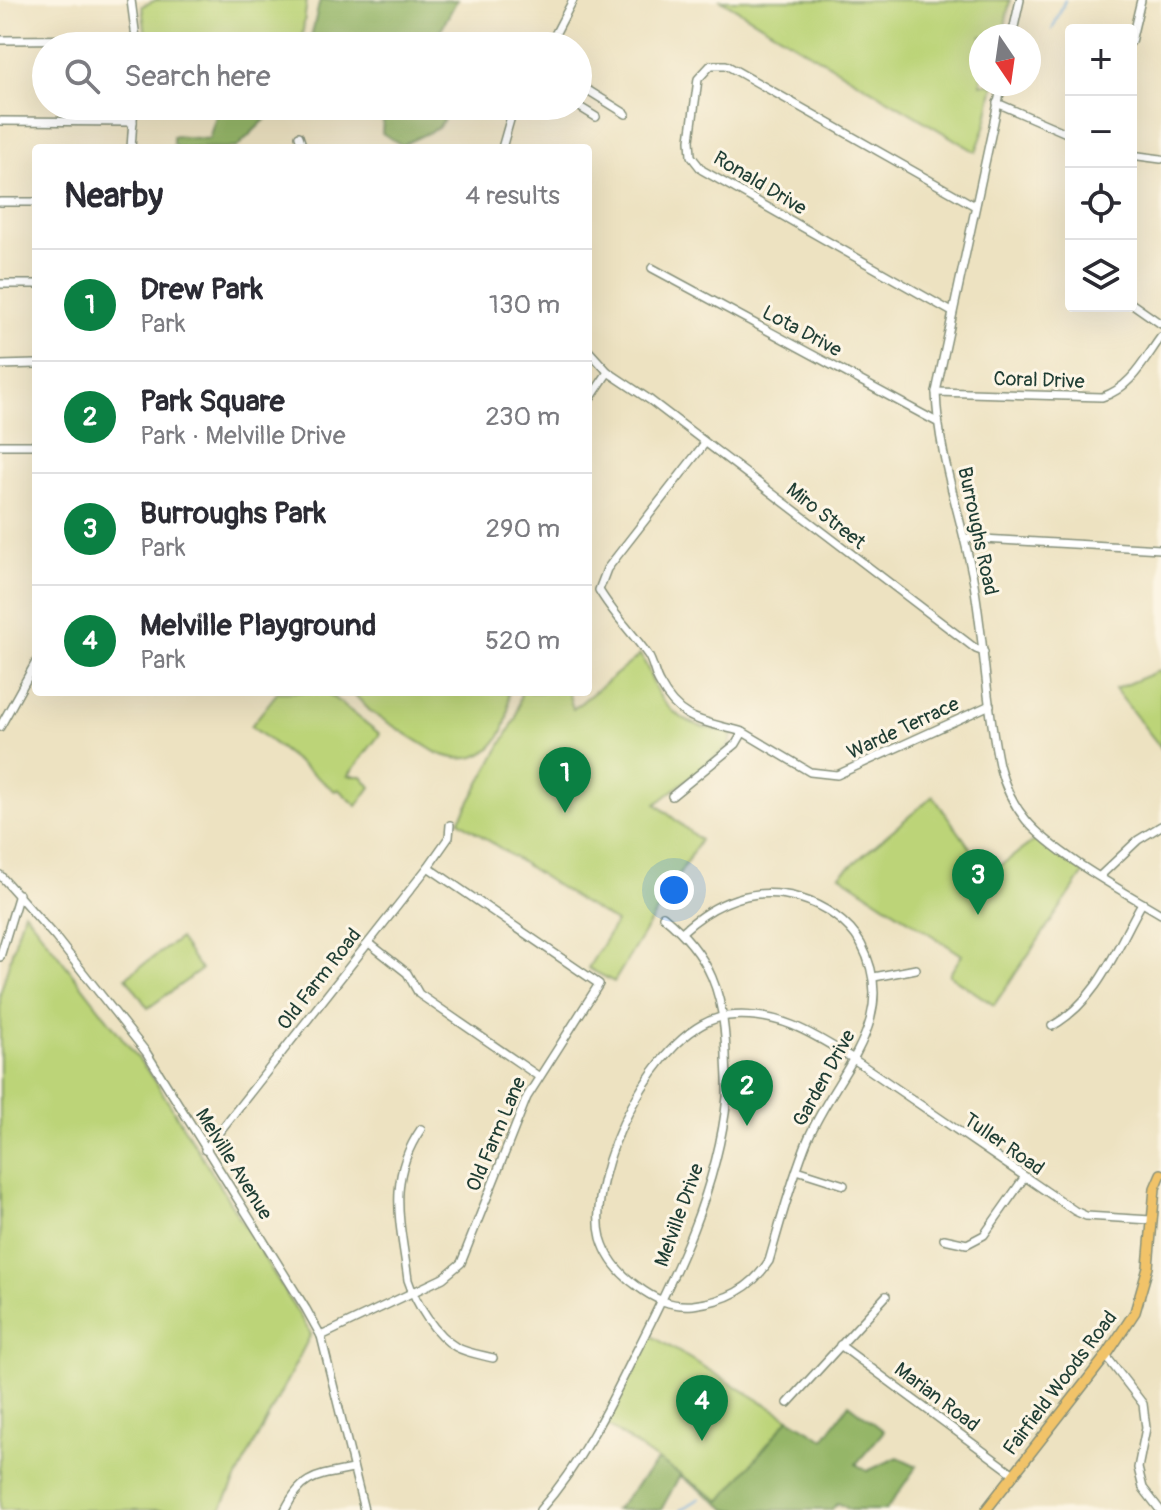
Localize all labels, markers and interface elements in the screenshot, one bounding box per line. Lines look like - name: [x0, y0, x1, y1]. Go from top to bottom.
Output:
- north arrow: [969, 24, 1041, 96]
- map controls: [1065, 24, 1137, 312]
- button: +: [1065, 24, 1137, 96]
- search box: [32, 32, 592, 120]
- icon: search: [60, 54, 104, 98]
- text: Search here: [124, 58, 271, 95]
- button: −: [1065, 96, 1137, 168]
- street label: Ronald Drive: [709, 145, 811, 221]
- button: locate: [1065, 168, 1137, 240]
- text: Nearby: [64, 175, 163, 218]
- text: 4 results: [465, 180, 560, 212]
- button: layers: [1065, 240, 1137, 312]
- text: Drew Park: [140, 271, 263, 308]
- text: 1: [85, 289, 95, 321]
- text: 130 m: [489, 289, 560, 321]
- street label: Lota Drive: [758, 300, 846, 362]
- text: Park: [140, 308, 186, 340]
- street label: Coral Drive: [993, 366, 1085, 394]
- text: Park Square: [140, 383, 285, 420]
- text: 2: [83, 401, 97, 433]
- text: 230 m: [485, 401, 560, 433]
- text: Park · Melville Drive: [140, 420, 346, 452]
- street label: Burroughs Road: [952, 465, 1004, 597]
- street label: Miro Street: [781, 477, 871, 555]
- text: Burroughs Park: [140, 495, 326, 532]
- text: 3: [83, 513, 97, 545]
- text: 290 m: [486, 513, 560, 545]
- text: Park: [140, 532, 186, 564]
- text: Melville Playground: [140, 607, 377, 644]
- text: 4: [82, 625, 98, 657]
- text: 520 m: [485, 625, 560, 657]
- text: Park: [140, 644, 186, 676]
- street label: Warde Terrace: [843, 691, 963, 765]
- pin: 1: [539, 747, 591, 813]
- pin: 3: [952, 849, 1004, 915]
- your location: [654, 870, 694, 910]
- street label: Old Farm Road: [271, 923, 367, 1035]
- street label: Garden Drive: [787, 1025, 861, 1131]
- pin: 2: [721, 1060, 773, 1126]
- street label: Old Farm Lane: [461, 1073, 531, 1195]
- street label: Melville Avenue: [190, 1104, 278, 1224]
- street label: Tuller Road: [959, 1107, 1049, 1181]
- street label: Melville Drive: [649, 1160, 709, 1270]
- street label: Fairfield Woods Road: [998, 1306, 1122, 1460]
- street label: Marian Road: [889, 1357, 985, 1437]
- pin: 4: [676, 1375, 728, 1441]

